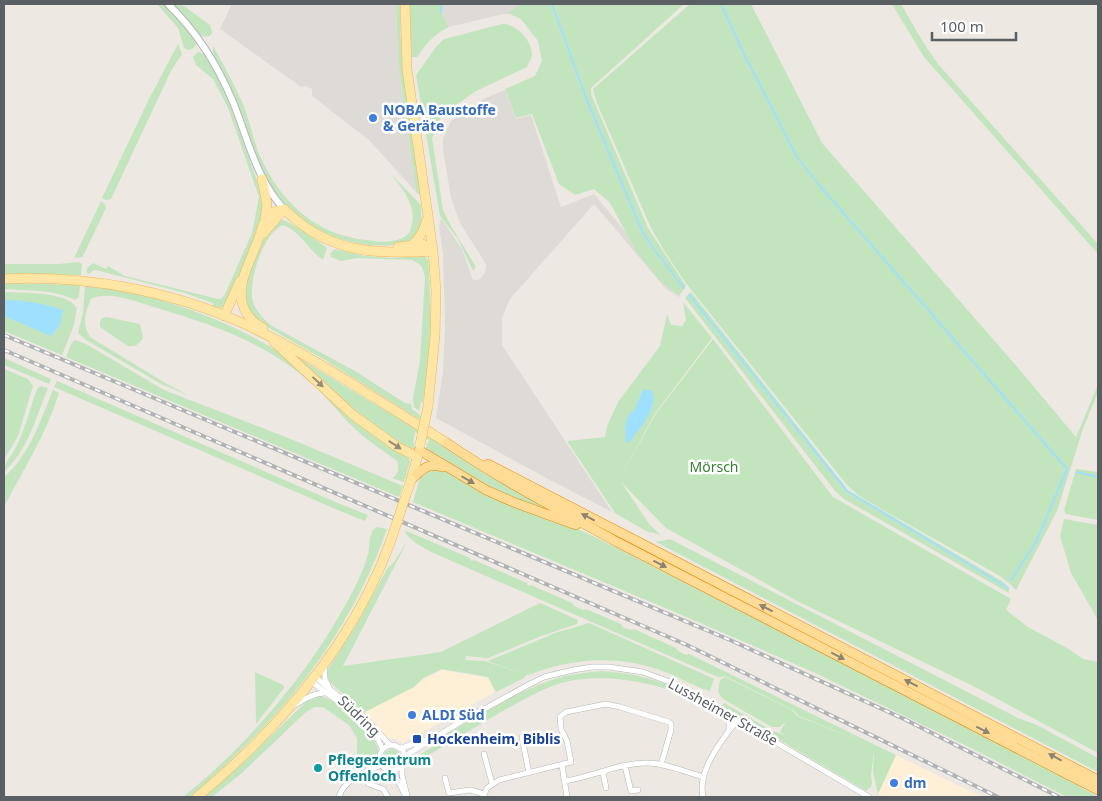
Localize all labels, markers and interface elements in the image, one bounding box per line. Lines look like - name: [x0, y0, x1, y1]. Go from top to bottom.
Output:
- scale bar: [932, 10, 1016, 42]
- text: 100 m: [940, 16, 984, 36]
- place label: NOBA Baustoffe & Geräte: [383, 100, 496, 135]
- marker: NOBA Baustoffe & Geräte: [367, 112, 379, 124]
- one-way arrow: [312, 376, 324, 388]
- one-way arrow: [388, 440, 402, 449]
- park label: Mörsch: [689, 457, 739, 476]
- one-way arrow: [461, 475, 474, 484]
- one-way arrow: [581, 513, 596, 521]
- one-way arrow: [653, 560, 667, 568]
- one-way arrow: [759, 604, 773, 612]
- one-way arrow: [831, 652, 846, 660]
- street label: Lussheimer Straße: [665, 673, 782, 750]
- one-way arrow: [903, 679, 918, 687]
- street label: Südring: [334, 691, 385, 740]
- place label: ALDI Süd: [422, 705, 485, 724]
- marker: ALDI Süd: [406, 709, 418, 721]
- one-way arrow: [976, 726, 990, 734]
- place label: Hockenheim, Biblis: [427, 729, 560, 748]
- marker: Hockenheim, Biblis: [411, 733, 423, 745]
- place label: Pflegezentrum Offenloch: [328, 750, 431, 785]
- one-way arrow: [1048, 753, 1062, 761]
- marker: Pflegezentrum Offenloch: [312, 762, 324, 774]
- place label: dm: [904, 773, 927, 792]
- marker: dm: [888, 777, 900, 789]

